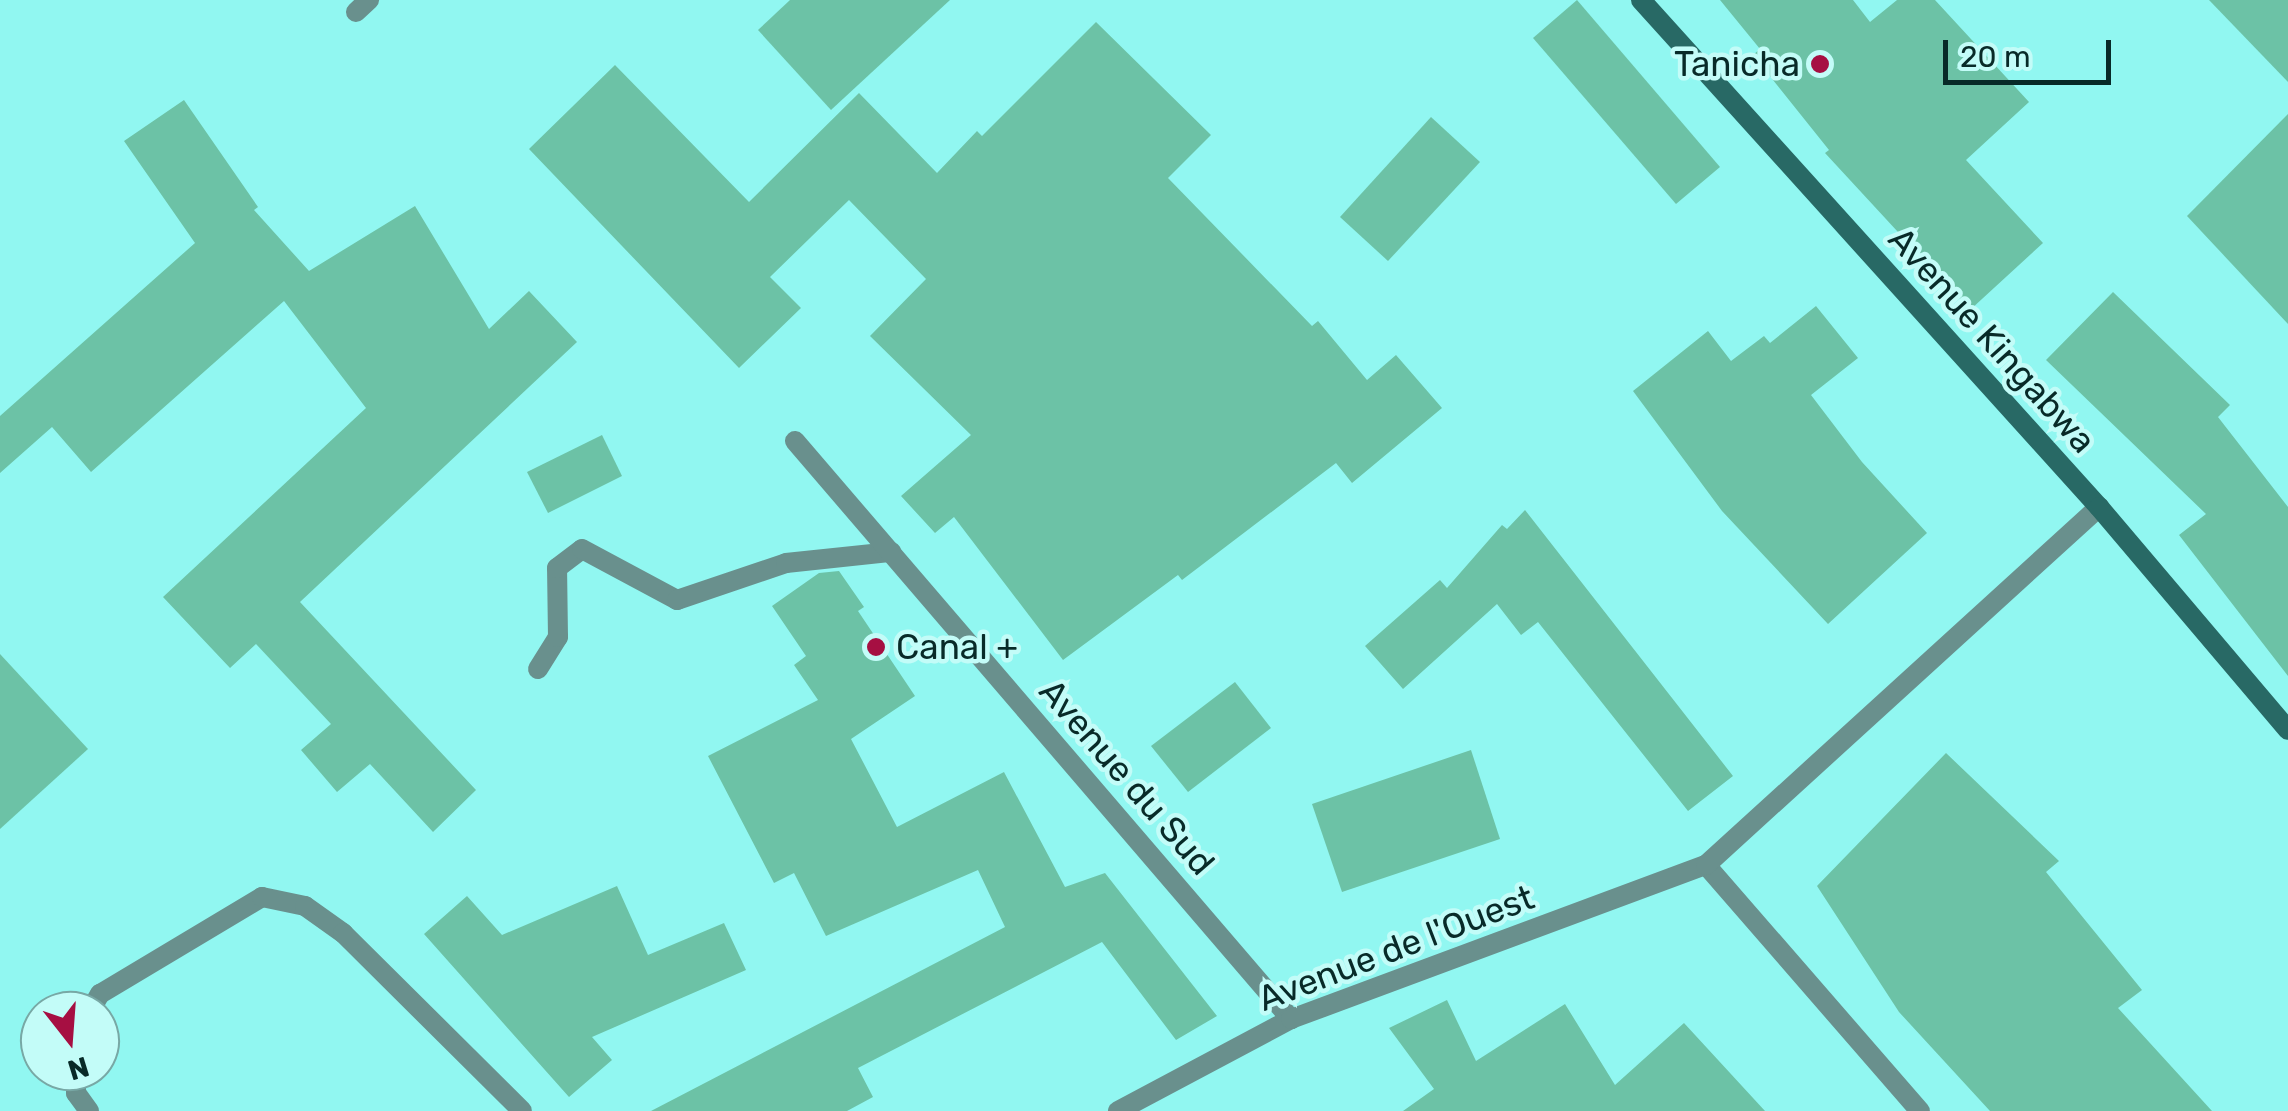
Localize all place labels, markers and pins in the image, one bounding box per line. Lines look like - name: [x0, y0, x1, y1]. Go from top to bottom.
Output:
- place label: Tanicha: [1674, 43, 1800, 85]
- marker: Tanicha: [1809, 53, 1831, 75]
- place label: Canal +: [896, 626, 1018, 668]
- marker: Canal +: [865, 636, 887, 658]

